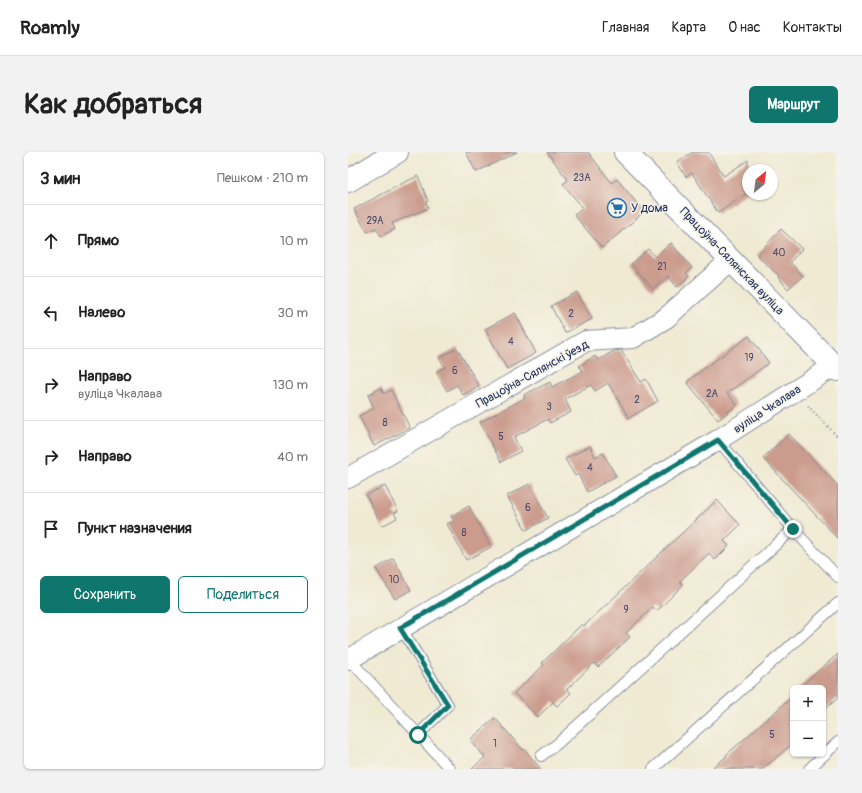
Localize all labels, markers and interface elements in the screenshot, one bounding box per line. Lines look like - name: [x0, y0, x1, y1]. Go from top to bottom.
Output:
- text: Roamly: [20, 16, 80, 40]
- text: Главная: [602, 19, 649, 36]
- text: Карта: [671, 19, 706, 36]
- text: О нас: [728, 19, 761, 36]
- text: Контакты: [783, 19, 842, 36]
- button: Маршрут: [749, 86, 838, 123]
- text: Как добраться: [24, 87, 202, 122]
- north arrow: [742, 164, 778, 200]
- text: 3 мин: [40, 168, 80, 189]
- text: Пешком · 210 m: [217, 170, 308, 186]
- house number: 23А: [573, 172, 591, 184]
- supermarket icon: У дома: [606, 197, 628, 219]
- place label: У дома: [631, 201, 668, 216]
- street label: Працоўна-Сялянская вуліца: [676, 204, 787, 319]
- house number: 29А: [366, 215, 384, 227]
- icon: ahead: [40, 230, 62, 252]
- text: Прямо: [78, 231, 119, 250]
- text: 10 m: [280, 233, 308, 249]
- house number: 40: [773, 247, 785, 259]
- house number: 21: [657, 261, 667, 273]
- icon: left: [40, 302, 62, 324]
- text: Налево: [78, 303, 125, 322]
- text: 30 m: [278, 305, 308, 321]
- house number: 2: [568, 308, 574, 320]
- house number: 4: [508, 336, 514, 348]
- street label: Працоўна-Сялянскі ўезд: [473, 337, 592, 412]
- house number: 19: [744, 352, 754, 364]
- house number: 6: [452, 365, 458, 377]
- text: Направо: [78, 367, 132, 386]
- icon: right: [40, 374, 62, 396]
- text: 130 m: [272, 377, 308, 393]
- street label: вуліца Чкалава: [731, 382, 804, 437]
- text: вуліца Чкалава: [78, 386, 162, 402]
- house number: 2А: [706, 388, 719, 400]
- house number: 2: [634, 394, 640, 406]
- house number: 3: [546, 401, 552, 413]
- house number: 8: [382, 417, 388, 429]
- house number: 5: [498, 431, 504, 443]
- icon: right: [40, 446, 62, 468]
- text: Направо: [78, 447, 132, 466]
- text: 40 m: [277, 449, 308, 465]
- house number: 4: [587, 462, 593, 474]
- house number: 6: [525, 502, 531, 514]
- icon: arrive: [40, 518, 62, 540]
- text: Пункт назначения: [78, 519, 192, 538]
- route end: [784, 520, 802, 538]
- house number: 8: [461, 527, 467, 539]
- house number: 10: [389, 574, 400, 586]
- button: Сохранить: [40, 576, 170, 613]
- button: Поделиться: [178, 576, 308, 613]
- house number: 9: [623, 604, 629, 616]
- map controls: [790, 685, 826, 757]
- button: +: [790, 685, 826, 721]
- button: −: [790, 721, 826, 757]
- route start: [409, 726, 427, 744]
- house number: 5: [769, 729, 775, 741]
- house number: 1: [493, 738, 497, 750]

